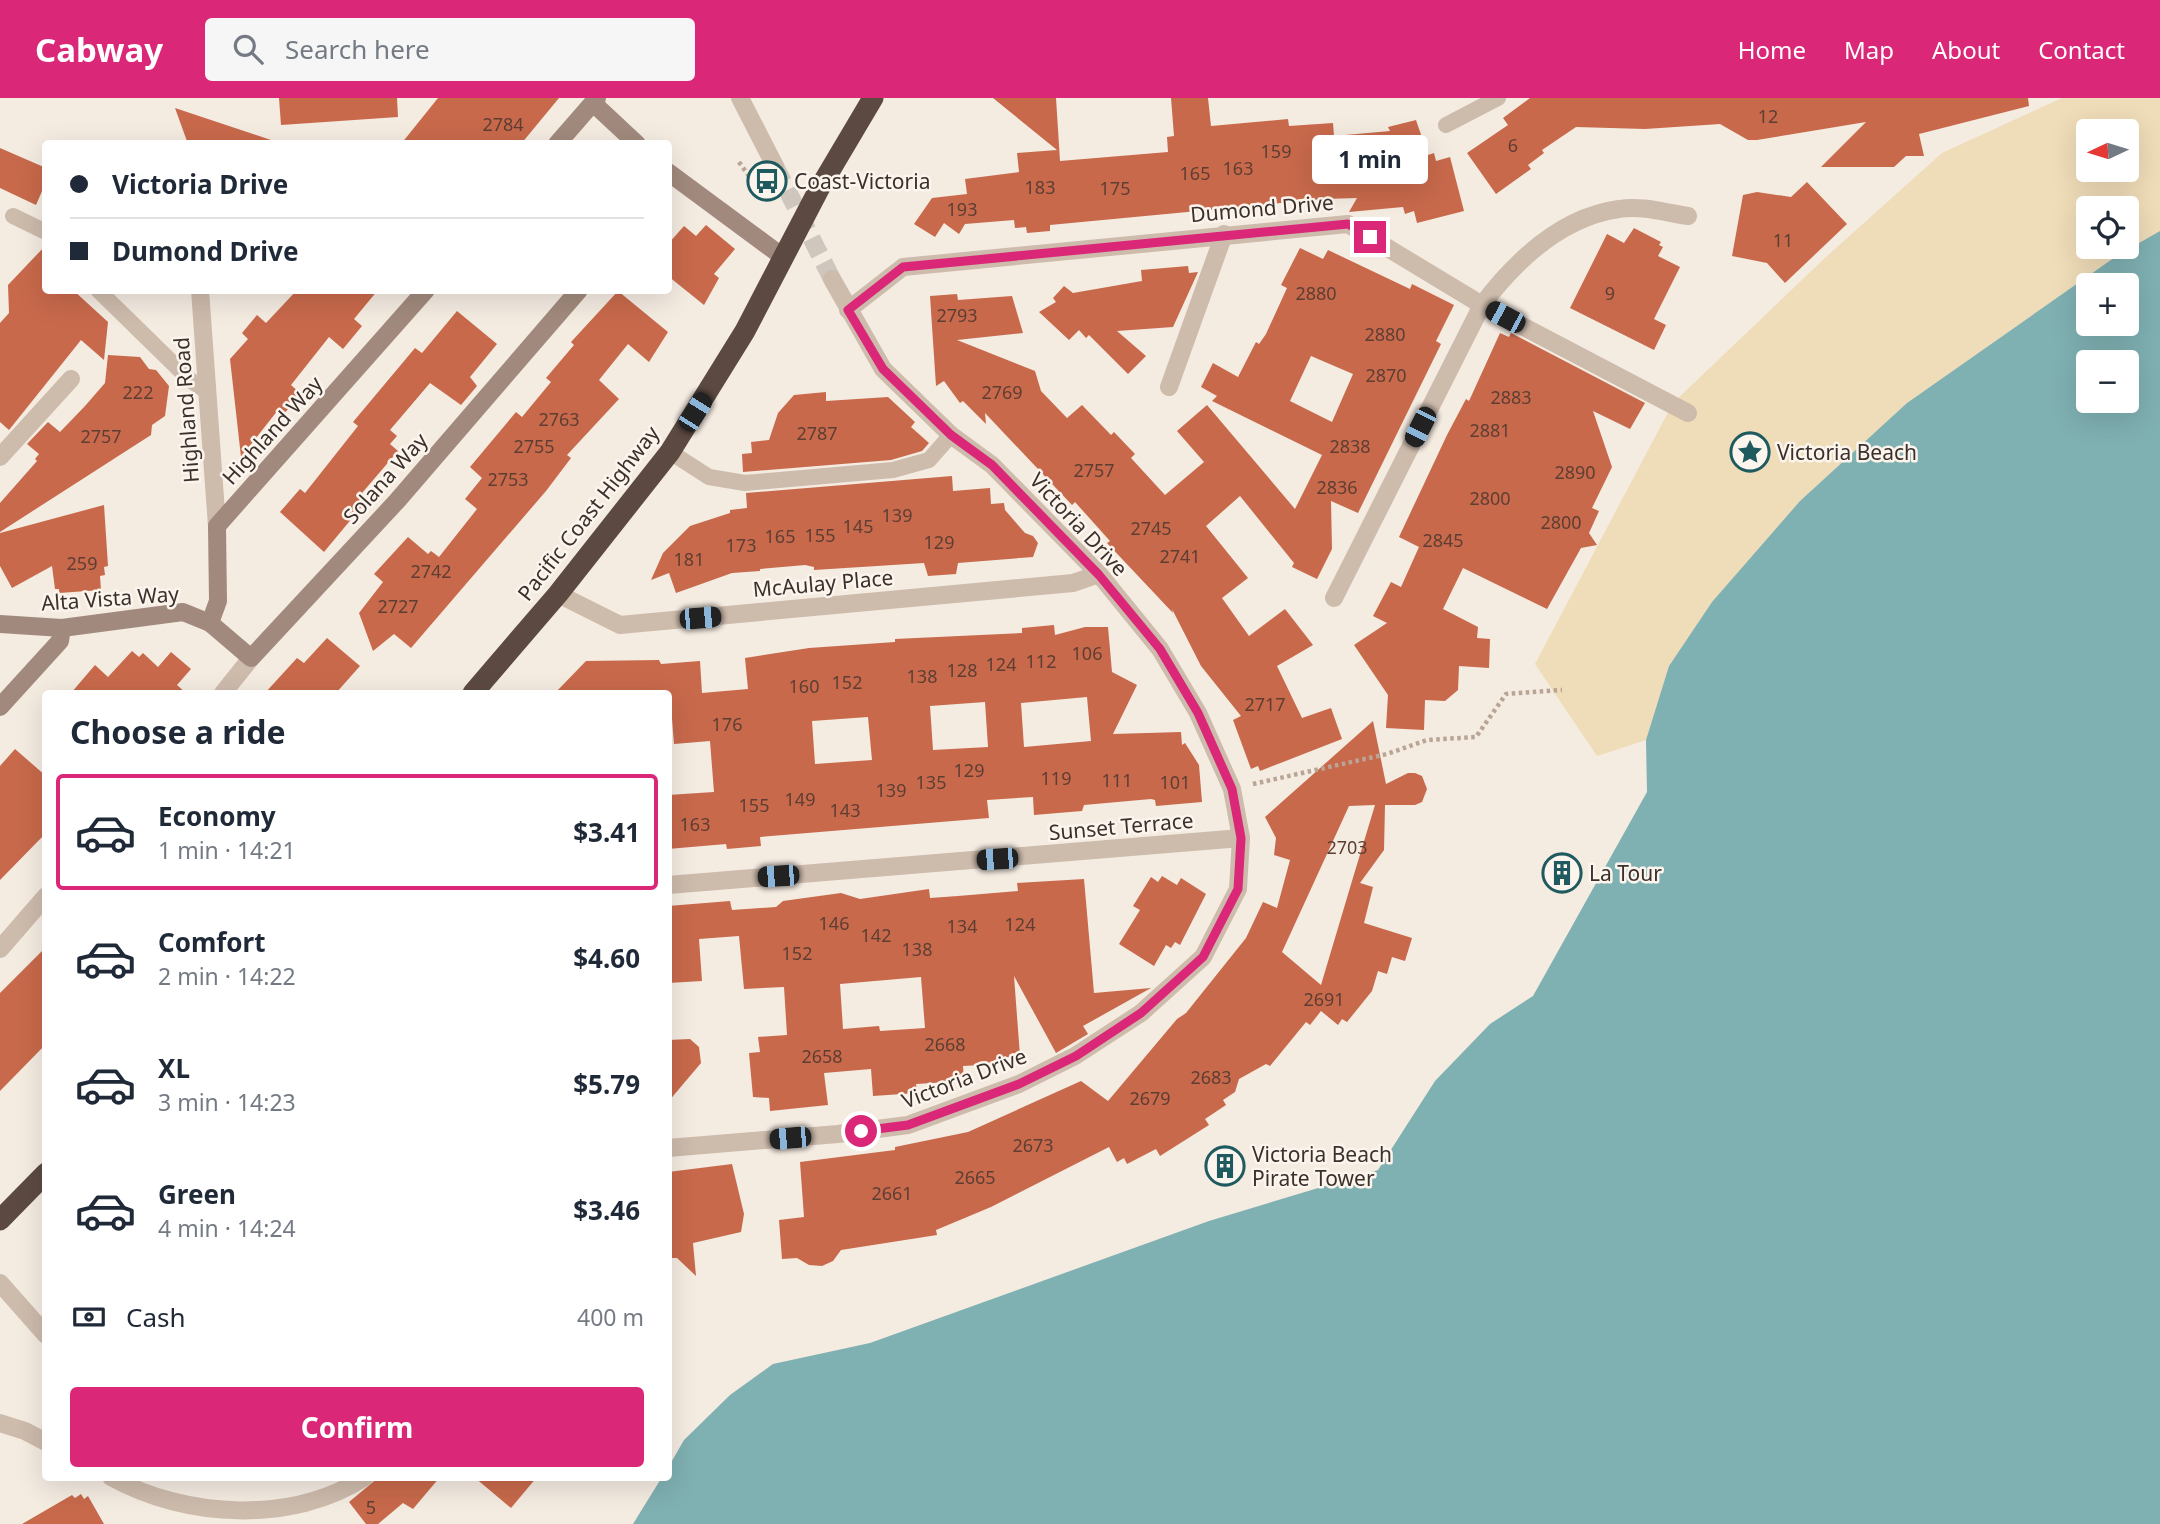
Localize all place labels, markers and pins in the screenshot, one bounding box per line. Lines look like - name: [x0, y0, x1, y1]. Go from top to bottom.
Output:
- bus stop icon: Coast-Victoria: [746, 160, 788, 202]
- place label: Coast-Victoria: [794, 167, 930, 195]
- place icon: Victoria Beach: [1729, 431, 1771, 473]
- place label: Victoria Beach: [1777, 438, 1917, 466]
- building icon: La Tour: [1541, 852, 1583, 894]
- place label: La Tour: [1589, 859, 1662, 887]
- place label: Victoria Beach Pirate Tower: [1252, 1140, 1392, 1192]
- building icon: Victoria Beach Pirate Tower: [1204, 1145, 1246, 1187]

